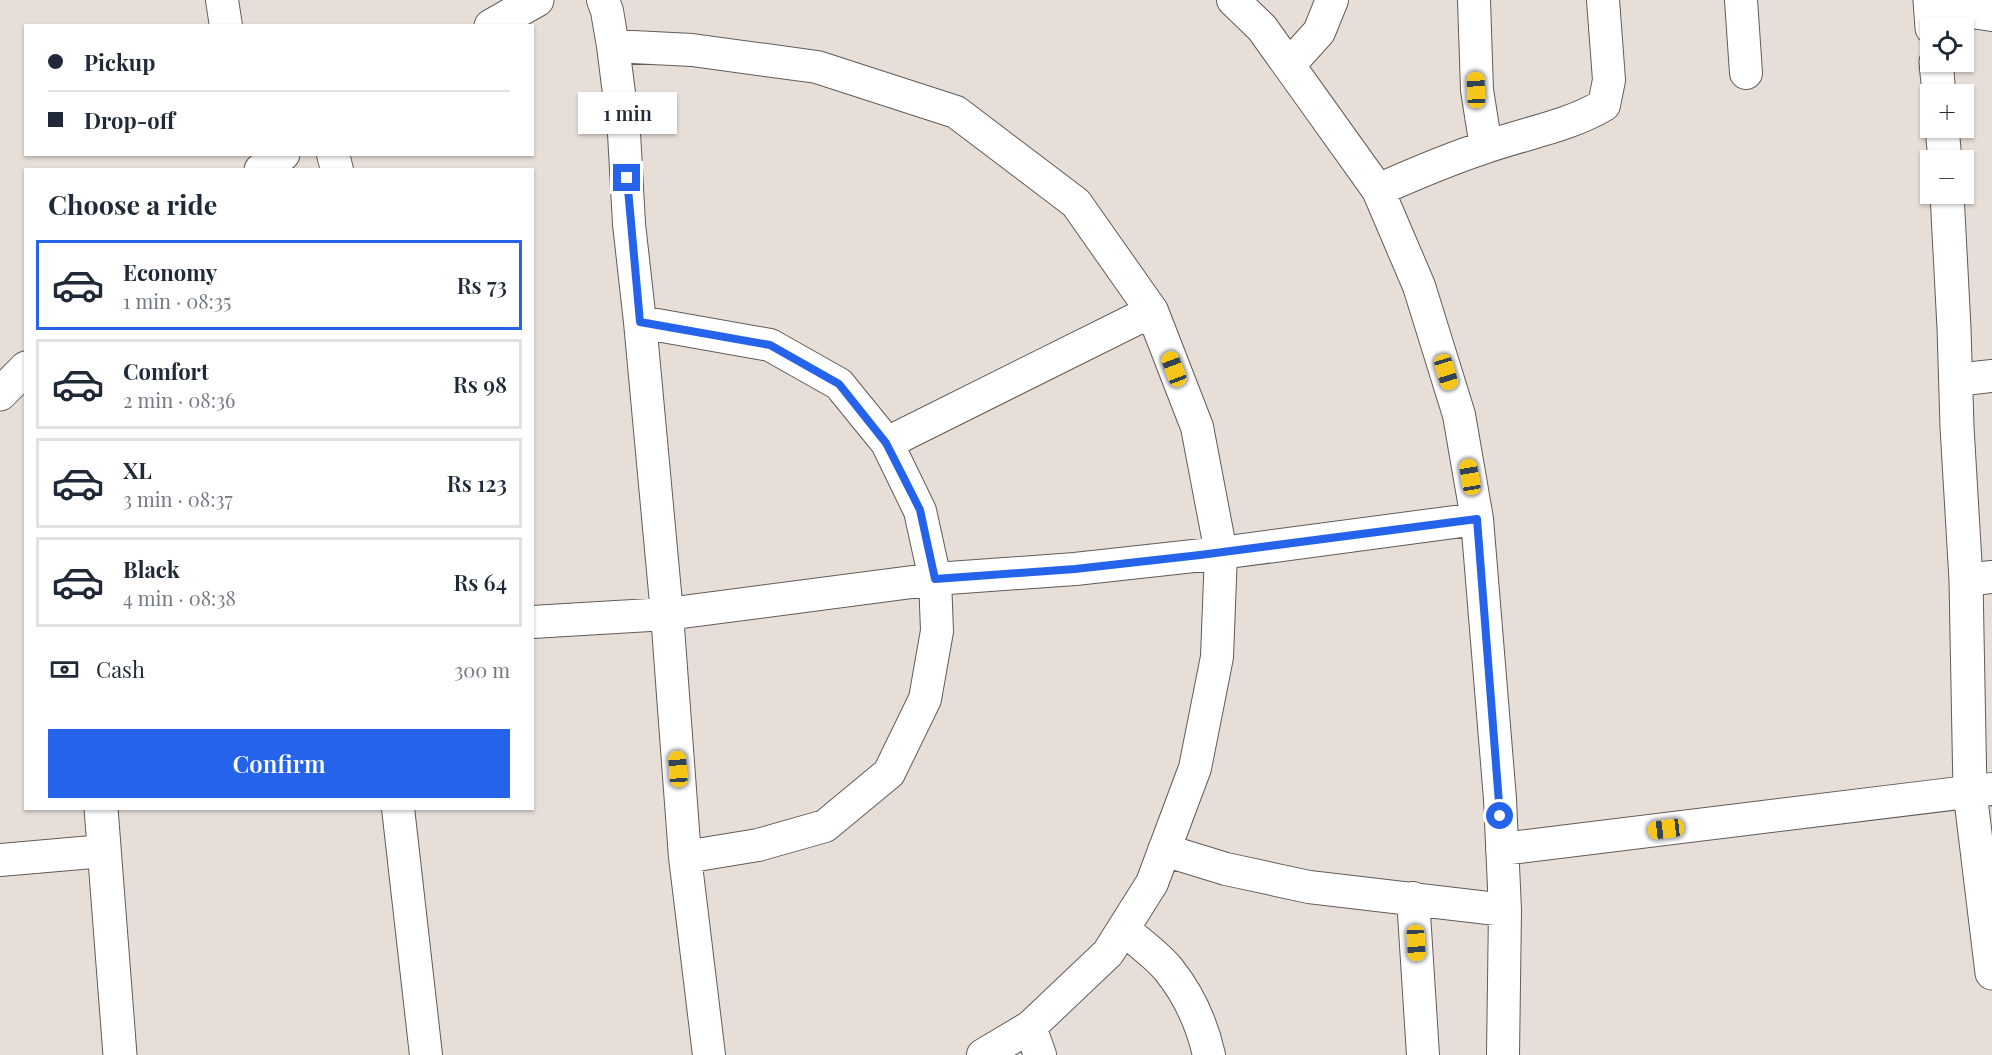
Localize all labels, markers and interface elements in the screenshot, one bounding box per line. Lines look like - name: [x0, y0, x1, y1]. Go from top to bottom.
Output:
- map controls: [1920, 18, 1974, 204]
- button: locate: [1920, 18, 1974, 72]
- text: Pickup: [84, 47, 155, 77]
- car: [1466, 72, 1486, 108]
- button: +: [1920, 84, 1974, 138]
- callout: 1 min: [578, 91, 676, 133]
- text: 1 min: [603, 99, 652, 126]
- text: Drop-off: [84, 105, 175, 135]
- button: −: [1920, 150, 1974, 204]
- route end: [613, 164, 640, 191]
- text: Choose a ride: [48, 186, 217, 222]
- text: Economy: [123, 257, 217, 287]
- icon: car: [51, 258, 105, 312]
- text: Rs 73: [457, 270, 507, 300]
- text: 1 min · 08:35: [123, 287, 231, 314]
- car: [1159, 349, 1189, 389]
- car: [1432, 352, 1460, 392]
- text: Comfort: [123, 356, 209, 386]
- icon: car: [51, 357, 105, 411]
- text: Rs 98: [453, 369, 507, 399]
- text: 2 min · 08:36: [123, 386, 235, 413]
- text: XL: [123, 455, 152, 485]
- icon: car: [51, 456, 105, 510]
- car: [1458, 458, 1482, 496]
- text: Rs 123: [447, 468, 507, 498]
- text: 3 min · 08:37: [123, 485, 233, 512]
- text: Black: [123, 554, 180, 584]
- icon: car: [51, 555, 105, 609]
- text: Rs 64: [453, 567, 507, 597]
- text: 4 min · 08:38: [123, 584, 236, 611]
- icon: cash: [48, 653, 81, 686]
- text: Cash: [96, 654, 145, 684]
- text: 300 m: [454, 656, 510, 683]
- button: Confirm: [48, 729, 510, 798]
- car: [668, 750, 688, 788]
- route start: [1486, 802, 1513, 829]
- car: [1647, 818, 1685, 840]
- car: [1406, 925, 1426, 961]

